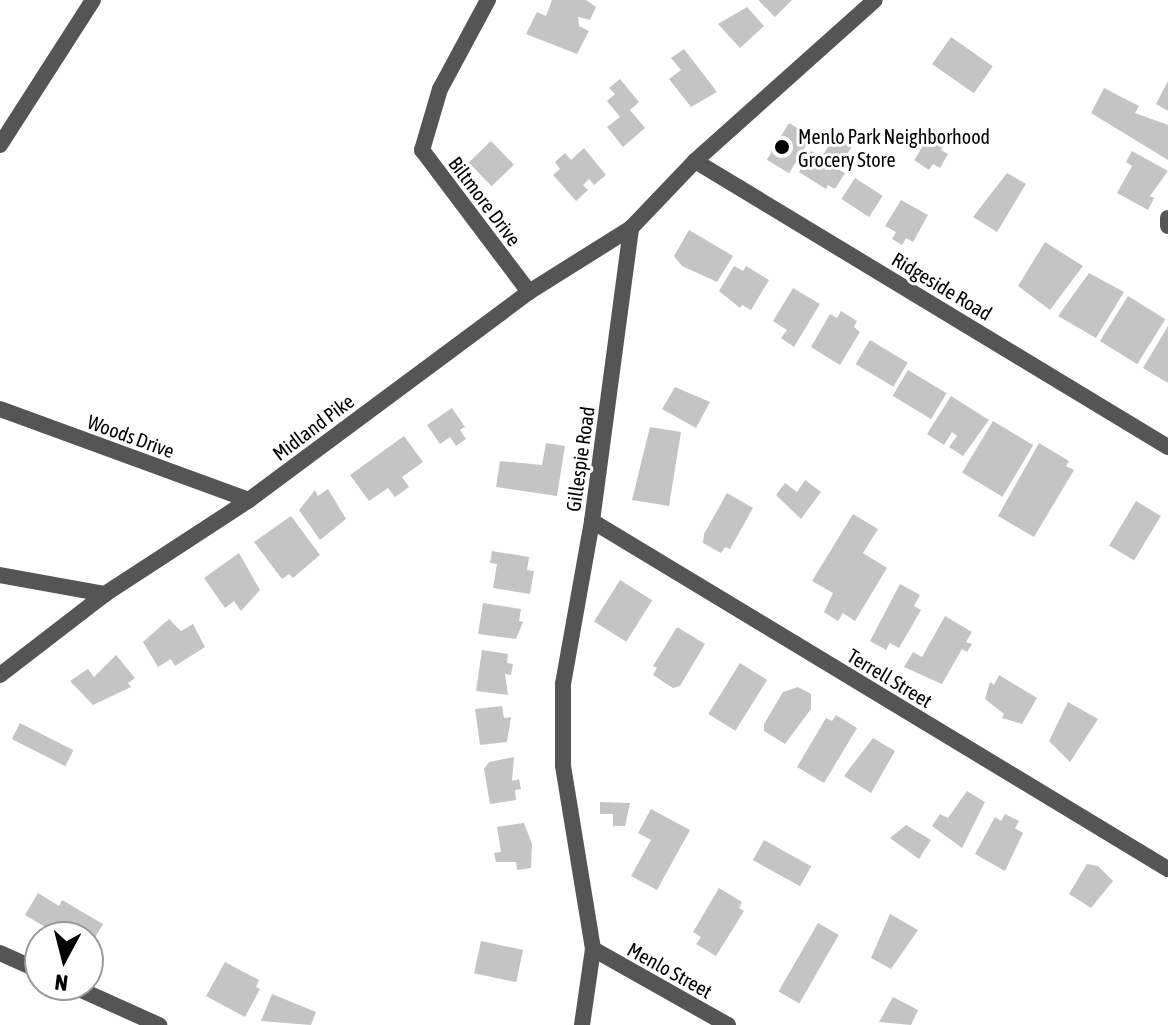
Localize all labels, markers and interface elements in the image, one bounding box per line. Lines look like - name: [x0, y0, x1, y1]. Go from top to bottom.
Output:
- place label: Menlo Park Neighborhood Grocery Store: [798, 124, 990, 171]
- marker: Menlo Park Neighborhood Grocery Store: [773, 138, 791, 156]
- street label: Biltmore Drive: [444, 152, 526, 250]
- street label: Ridgeside Road: [888, 247, 996, 325]
- street label: Midland Pike: [268, 389, 358, 465]
- street label: Gillespie Road: [561, 405, 599, 513]
- street label: Woods Drive: [84, 409, 178, 463]
- street label: Terrell Street: [843, 643, 937, 713]
- north arrow: [24, 921, 104, 1001]
- street label: Menlo Street: [623, 937, 717, 1003]
- text: N: [53, 969, 69, 997]

